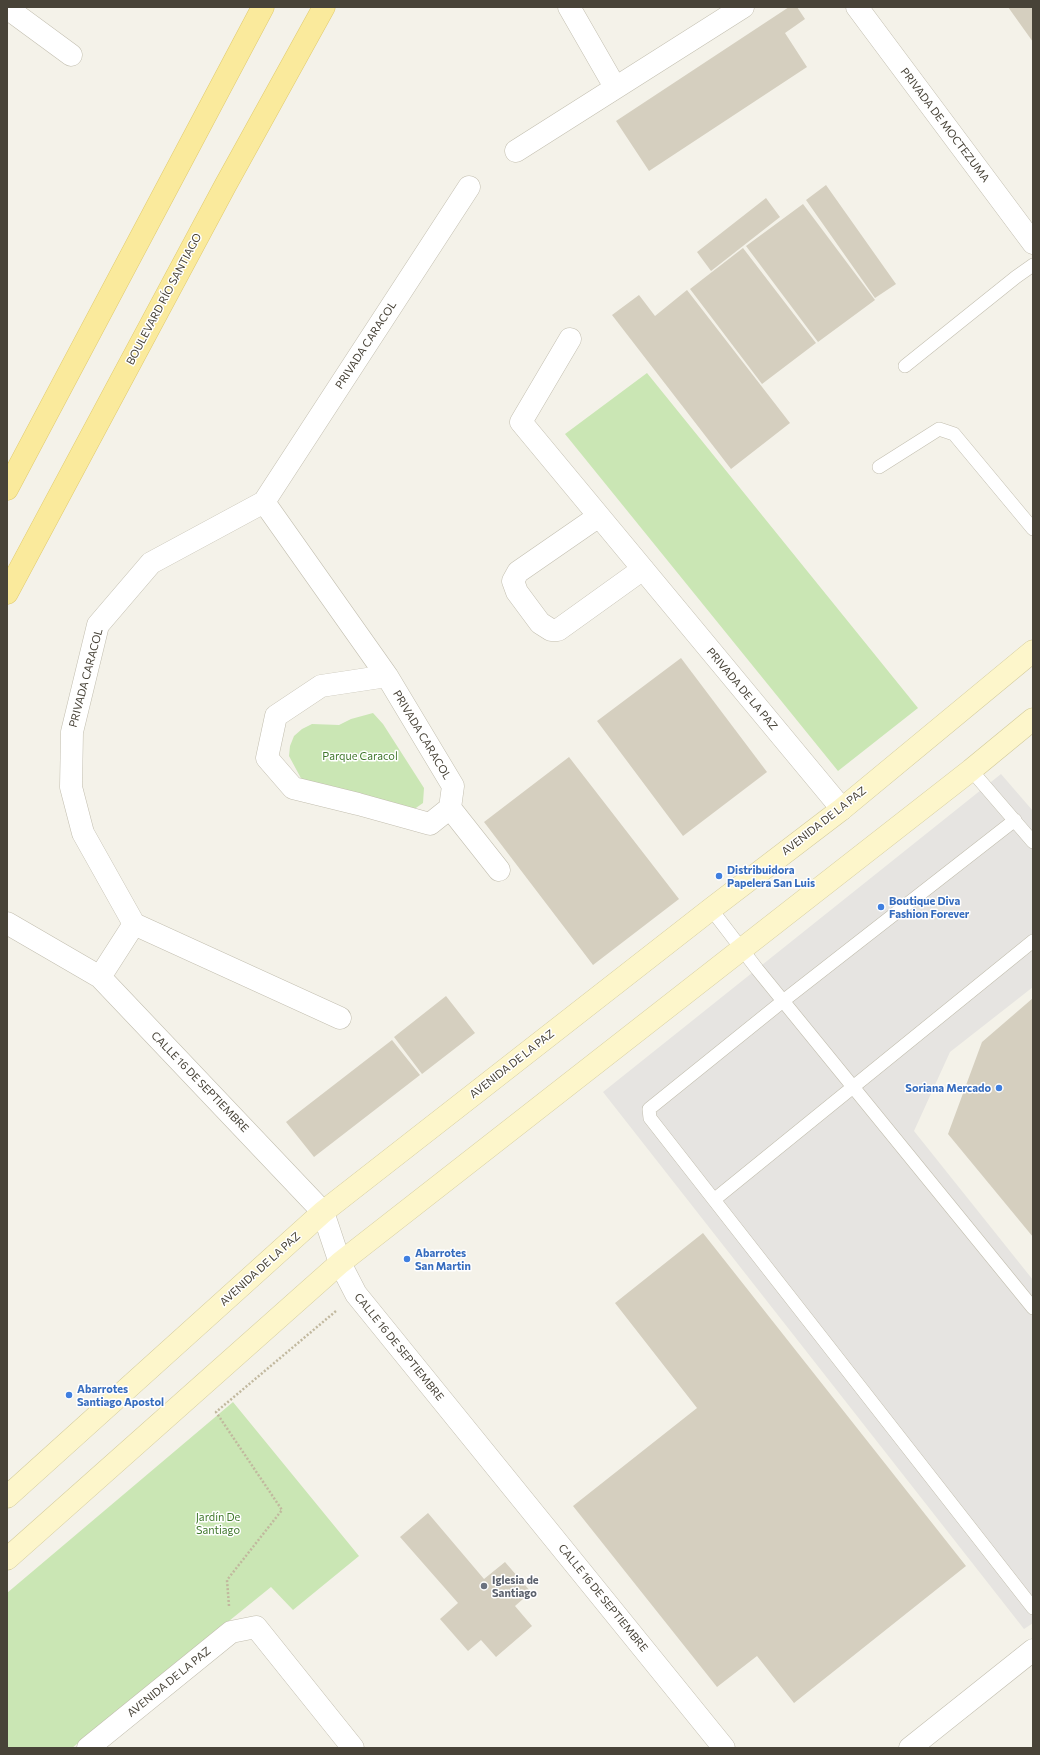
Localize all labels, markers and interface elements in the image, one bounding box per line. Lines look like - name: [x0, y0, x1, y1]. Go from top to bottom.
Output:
- street label: PRIVADA DE MOCTEZUMA: [898, 65, 992, 185]
- street label: BOULEVARD RÍO SANTIAGO: [124, 231, 204, 367]
- street label: PRIVADA CARACOL: [333, 299, 399, 391]
- street label: PRIVADA CARACOL: [66, 627, 106, 729]
- street label: PRIVADA DE LA PAZ: [704, 645, 780, 733]
- street label: PRIVADA CARACOL: [390, 688, 454, 782]
- park label: Parque Caracol: [322, 749, 398, 763]
- street label: AVENIDA DE LA PAZ: [779, 784, 869, 858]
- place label: Distribuidora Papelera San Luis: [727, 863, 815, 889]
- marker: Distribuidora Papelera San Luis: [714, 871, 724, 881]
- place label: Boutique Diva Fashion Forever: [889, 894, 969, 920]
- marker: Boutique Diva Fashion Forever: [876, 902, 886, 912]
- street label: AVENIDA DE LA PAZ: [467, 1027, 557, 1101]
- street label: CALLE 16 DE SEPTIEMBRE: [148, 1029, 252, 1135]
- place label: Soriana Mercado: [905, 1081, 991, 1095]
- marker: Soriana Mercado: [994, 1083, 1004, 1093]
- street label: AVENIDA DE LA PAZ: [217, 1229, 303, 1309]
- place label: Abarrotes San Martin: [415, 1246, 471, 1272]
- marker: Abarrotes San Martin: [402, 1254, 412, 1264]
- street label: CALLE 16 DE SEPTIEMBRE: [352, 1291, 446, 1403]
- place label: Abarrotes Santiago Apostol: [77, 1382, 164, 1408]
- marker: Abarrotes Santiago Apostol: [64, 1390, 74, 1400]
- park label: Jardín De Santiago: [196, 1510, 240, 1536]
- street label: CALLE 16 DE SEPTIEMBRE: [556, 1542, 650, 1654]
- place label: Iglesia de Santiago: [492, 1573, 539, 1599]
- marker: Iglesia de Santiago: [479, 1581, 489, 1591]
- street label: AVENIDA DE LA PAZ: [125, 1644, 213, 1720]

